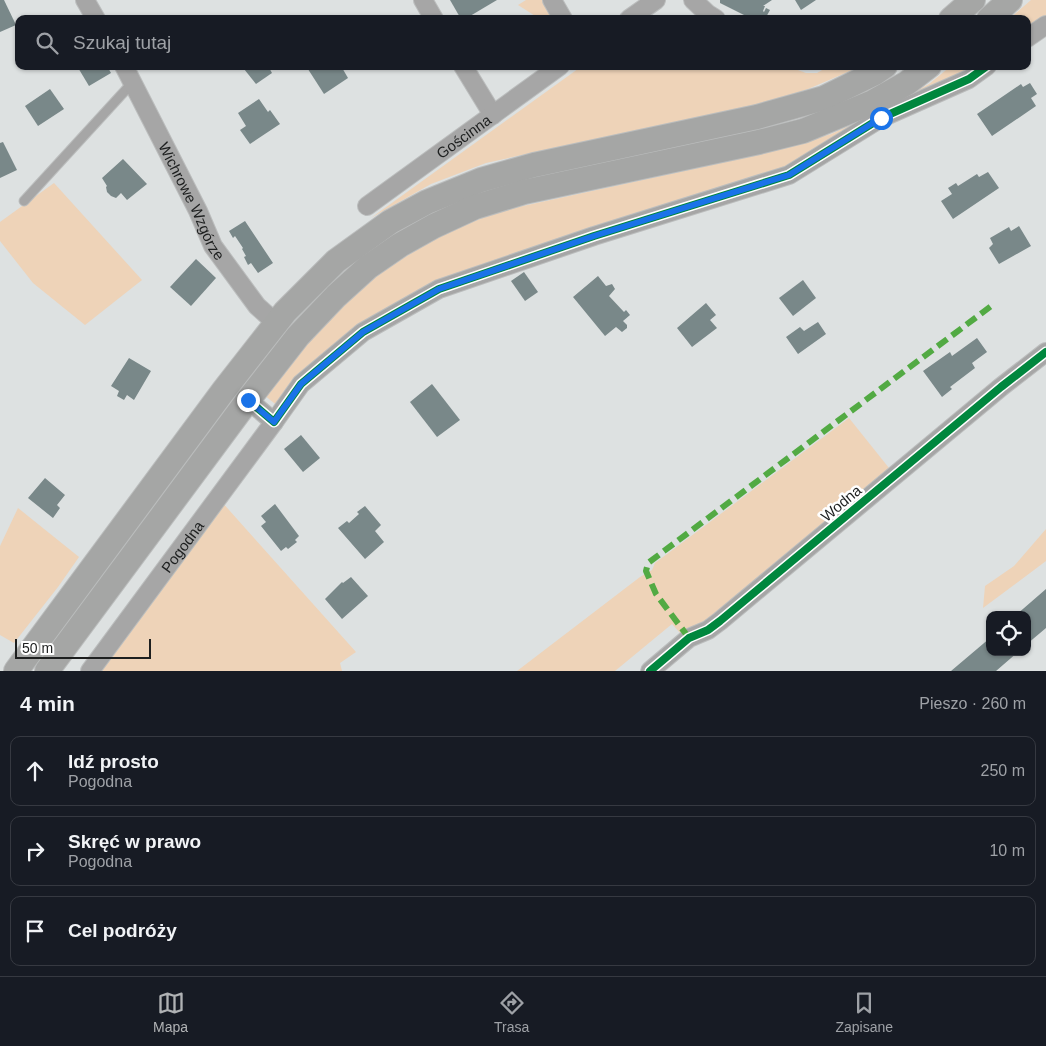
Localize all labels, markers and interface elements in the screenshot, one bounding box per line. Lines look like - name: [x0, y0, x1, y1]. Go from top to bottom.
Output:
- search box: [15, 15, 1031, 70]
- icon: search: [33, 29, 61, 57]
- text: Szukaj tutaj: [73, 32, 171, 53]
- route start: [870, 107, 893, 130]
- street label: Gościnna: [433, 110, 495, 162]
- street label: Wichrowe Wzgórze: [156, 139, 229, 263]
- route end: [237, 389, 260, 412]
- street label: Wodna: [817, 481, 865, 525]
- street label: Pogodna: [157, 517, 207, 576]
- map controls: [986, 611, 1031, 656]
- button: locate: [986, 611, 1031, 656]
- scale bar: [15, 636, 151, 659]
- text: 50 m: [22, 640, 53, 656]
- text: 4 min: [20, 692, 75, 715]
- text: Pieszo · 260 m: [919, 695, 1026, 712]
- text: Idź prosto: [68, 751, 159, 772]
- icon: ahead: [21, 757, 49, 785]
- text: 250 m: [981, 762, 1025, 779]
- text: Pogodna: [68, 773, 132, 790]
- text: Skręć w prawo: [68, 831, 201, 852]
- icon: right: [21, 837, 49, 865]
- text: 10 m: [989, 842, 1025, 859]
- text: Pogodna: [68, 853, 132, 870]
- icon: arrive: [21, 917, 49, 945]
- text: Cel podróży: [68, 920, 177, 941]
- tab: Mapa: [153, 989, 188, 1035]
- tab: Trasa: [494, 989, 529, 1035]
- tab: Zapisane: [835, 989, 893, 1035]

